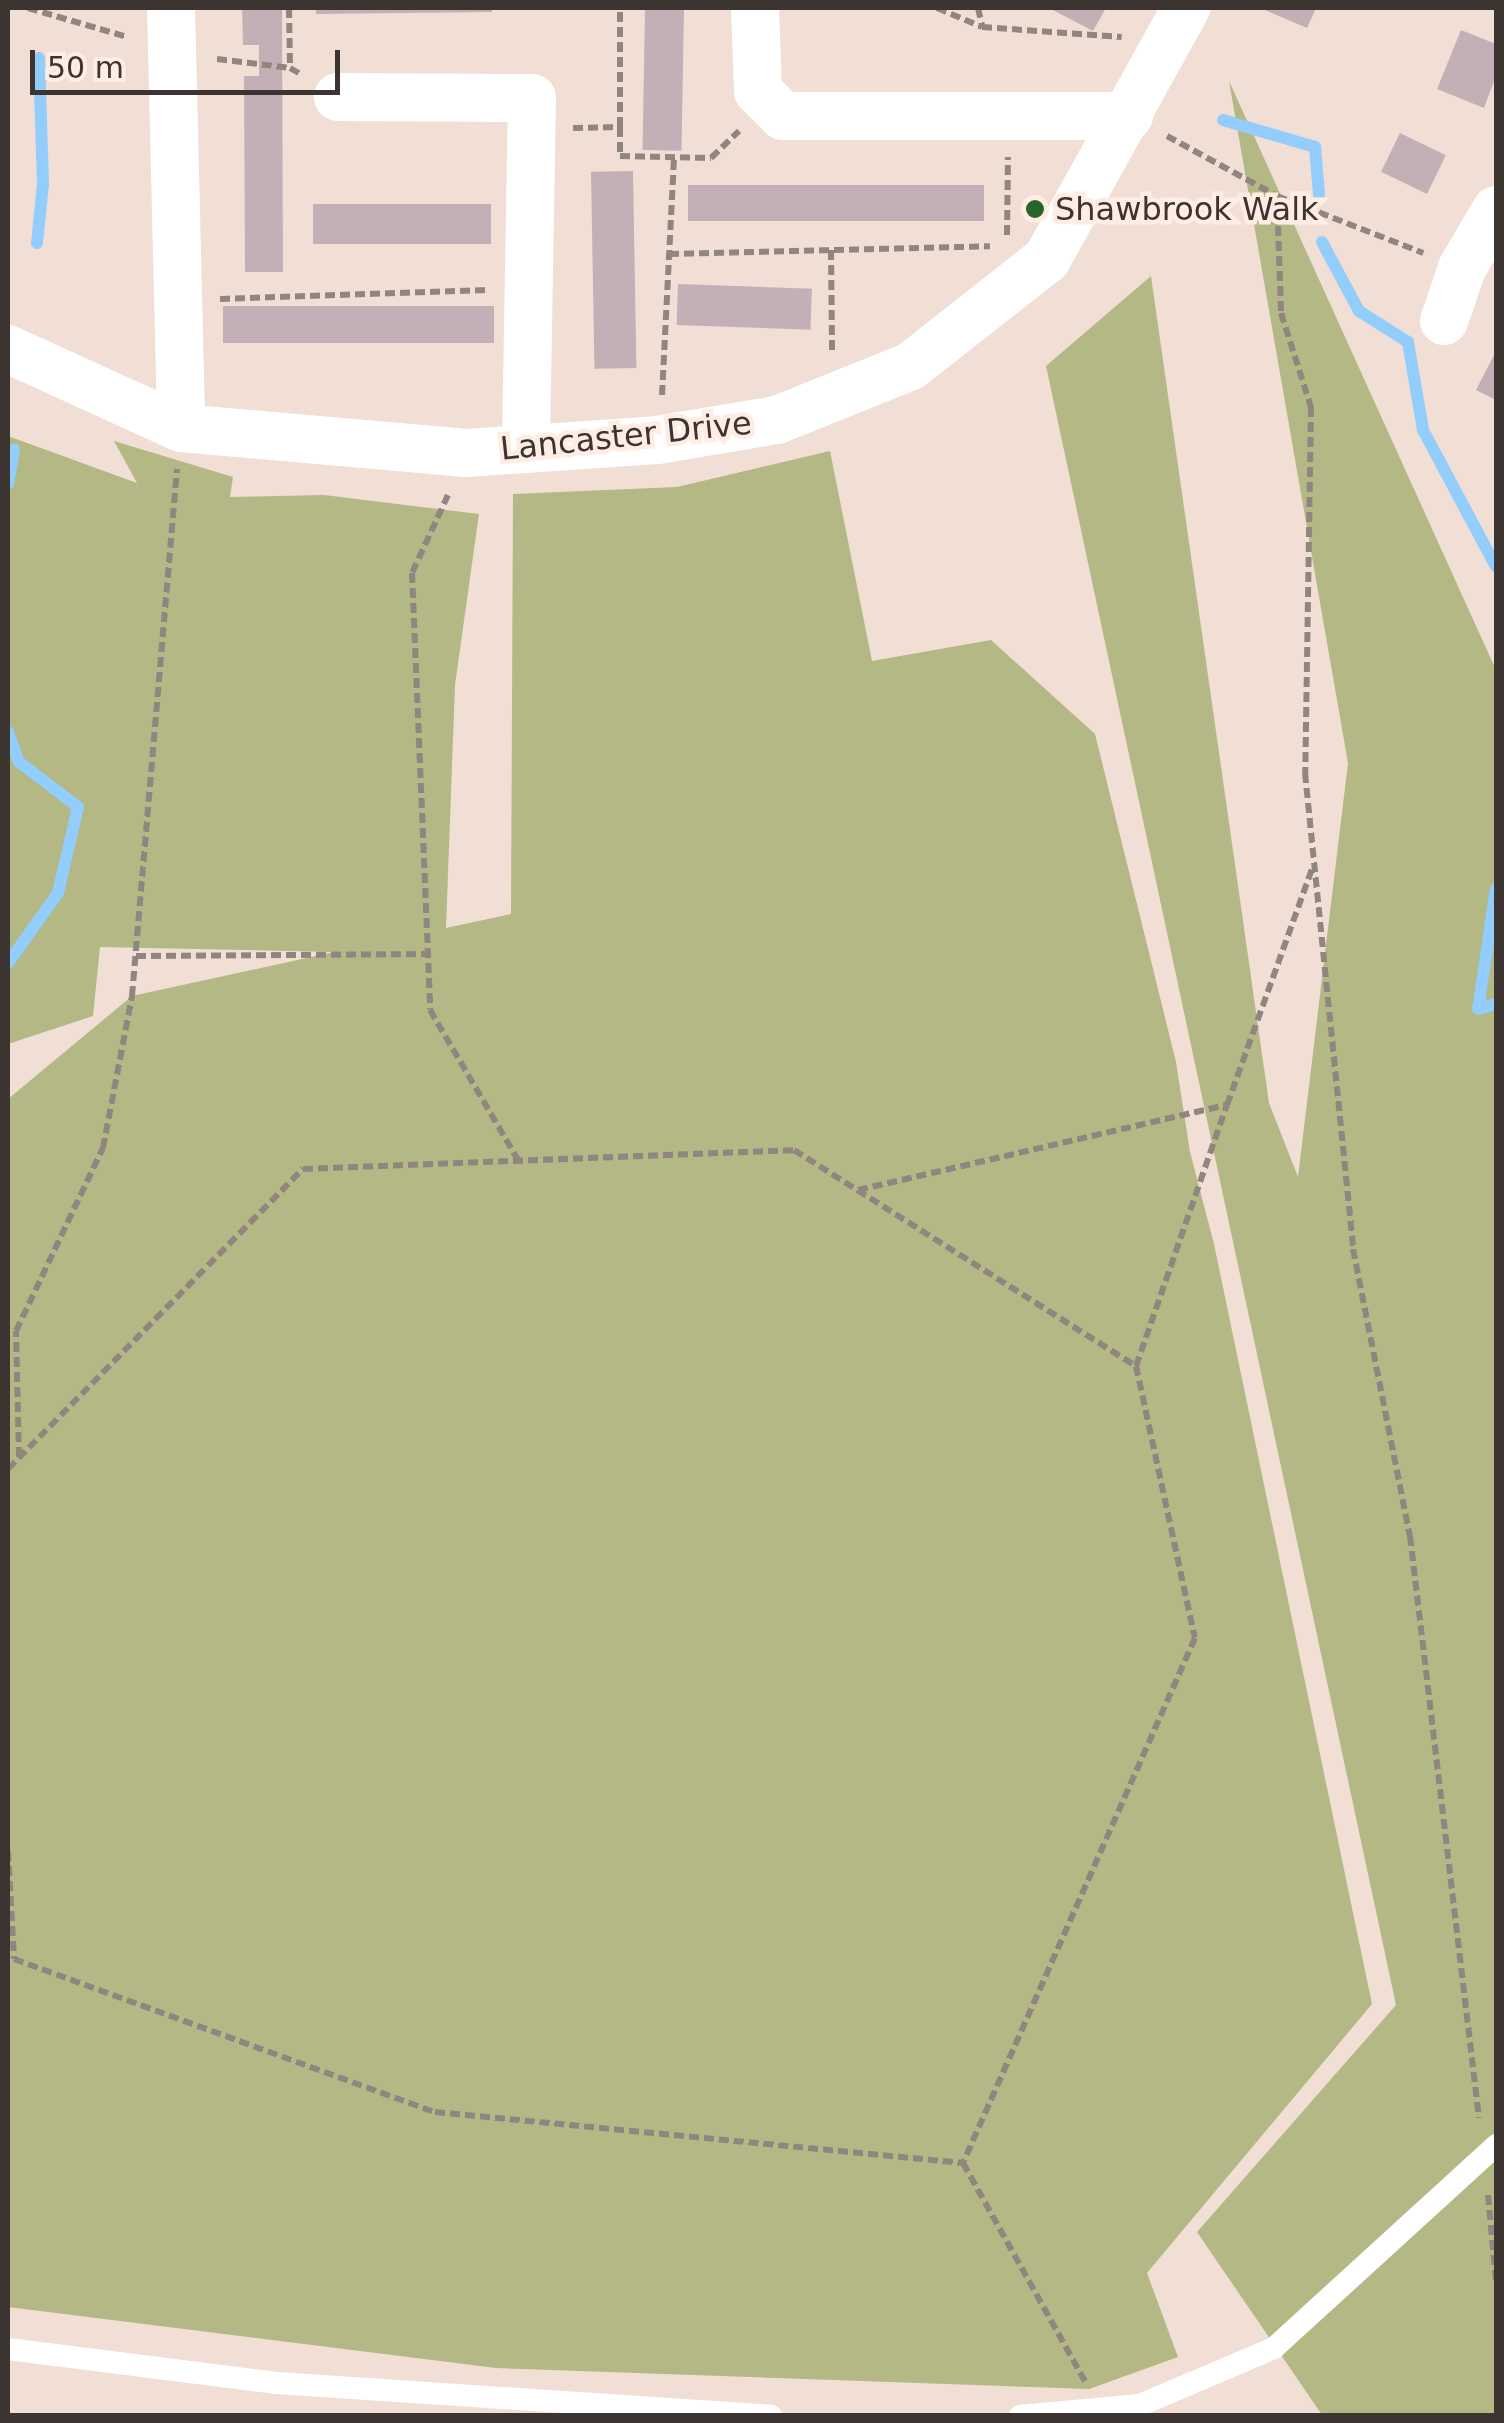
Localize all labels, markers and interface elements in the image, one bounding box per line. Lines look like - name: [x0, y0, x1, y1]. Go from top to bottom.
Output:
- scale bar: [35, 30, 345, 92]
- text: 50 m: [47, 50, 124, 85]
- place label: Shawbrook Walk: [1055, 190, 1319, 228]
- marker: Shawbrook Walk: [1024, 198, 1046, 220]
- street label: Lancaster Drive: [498, 404, 754, 468]

